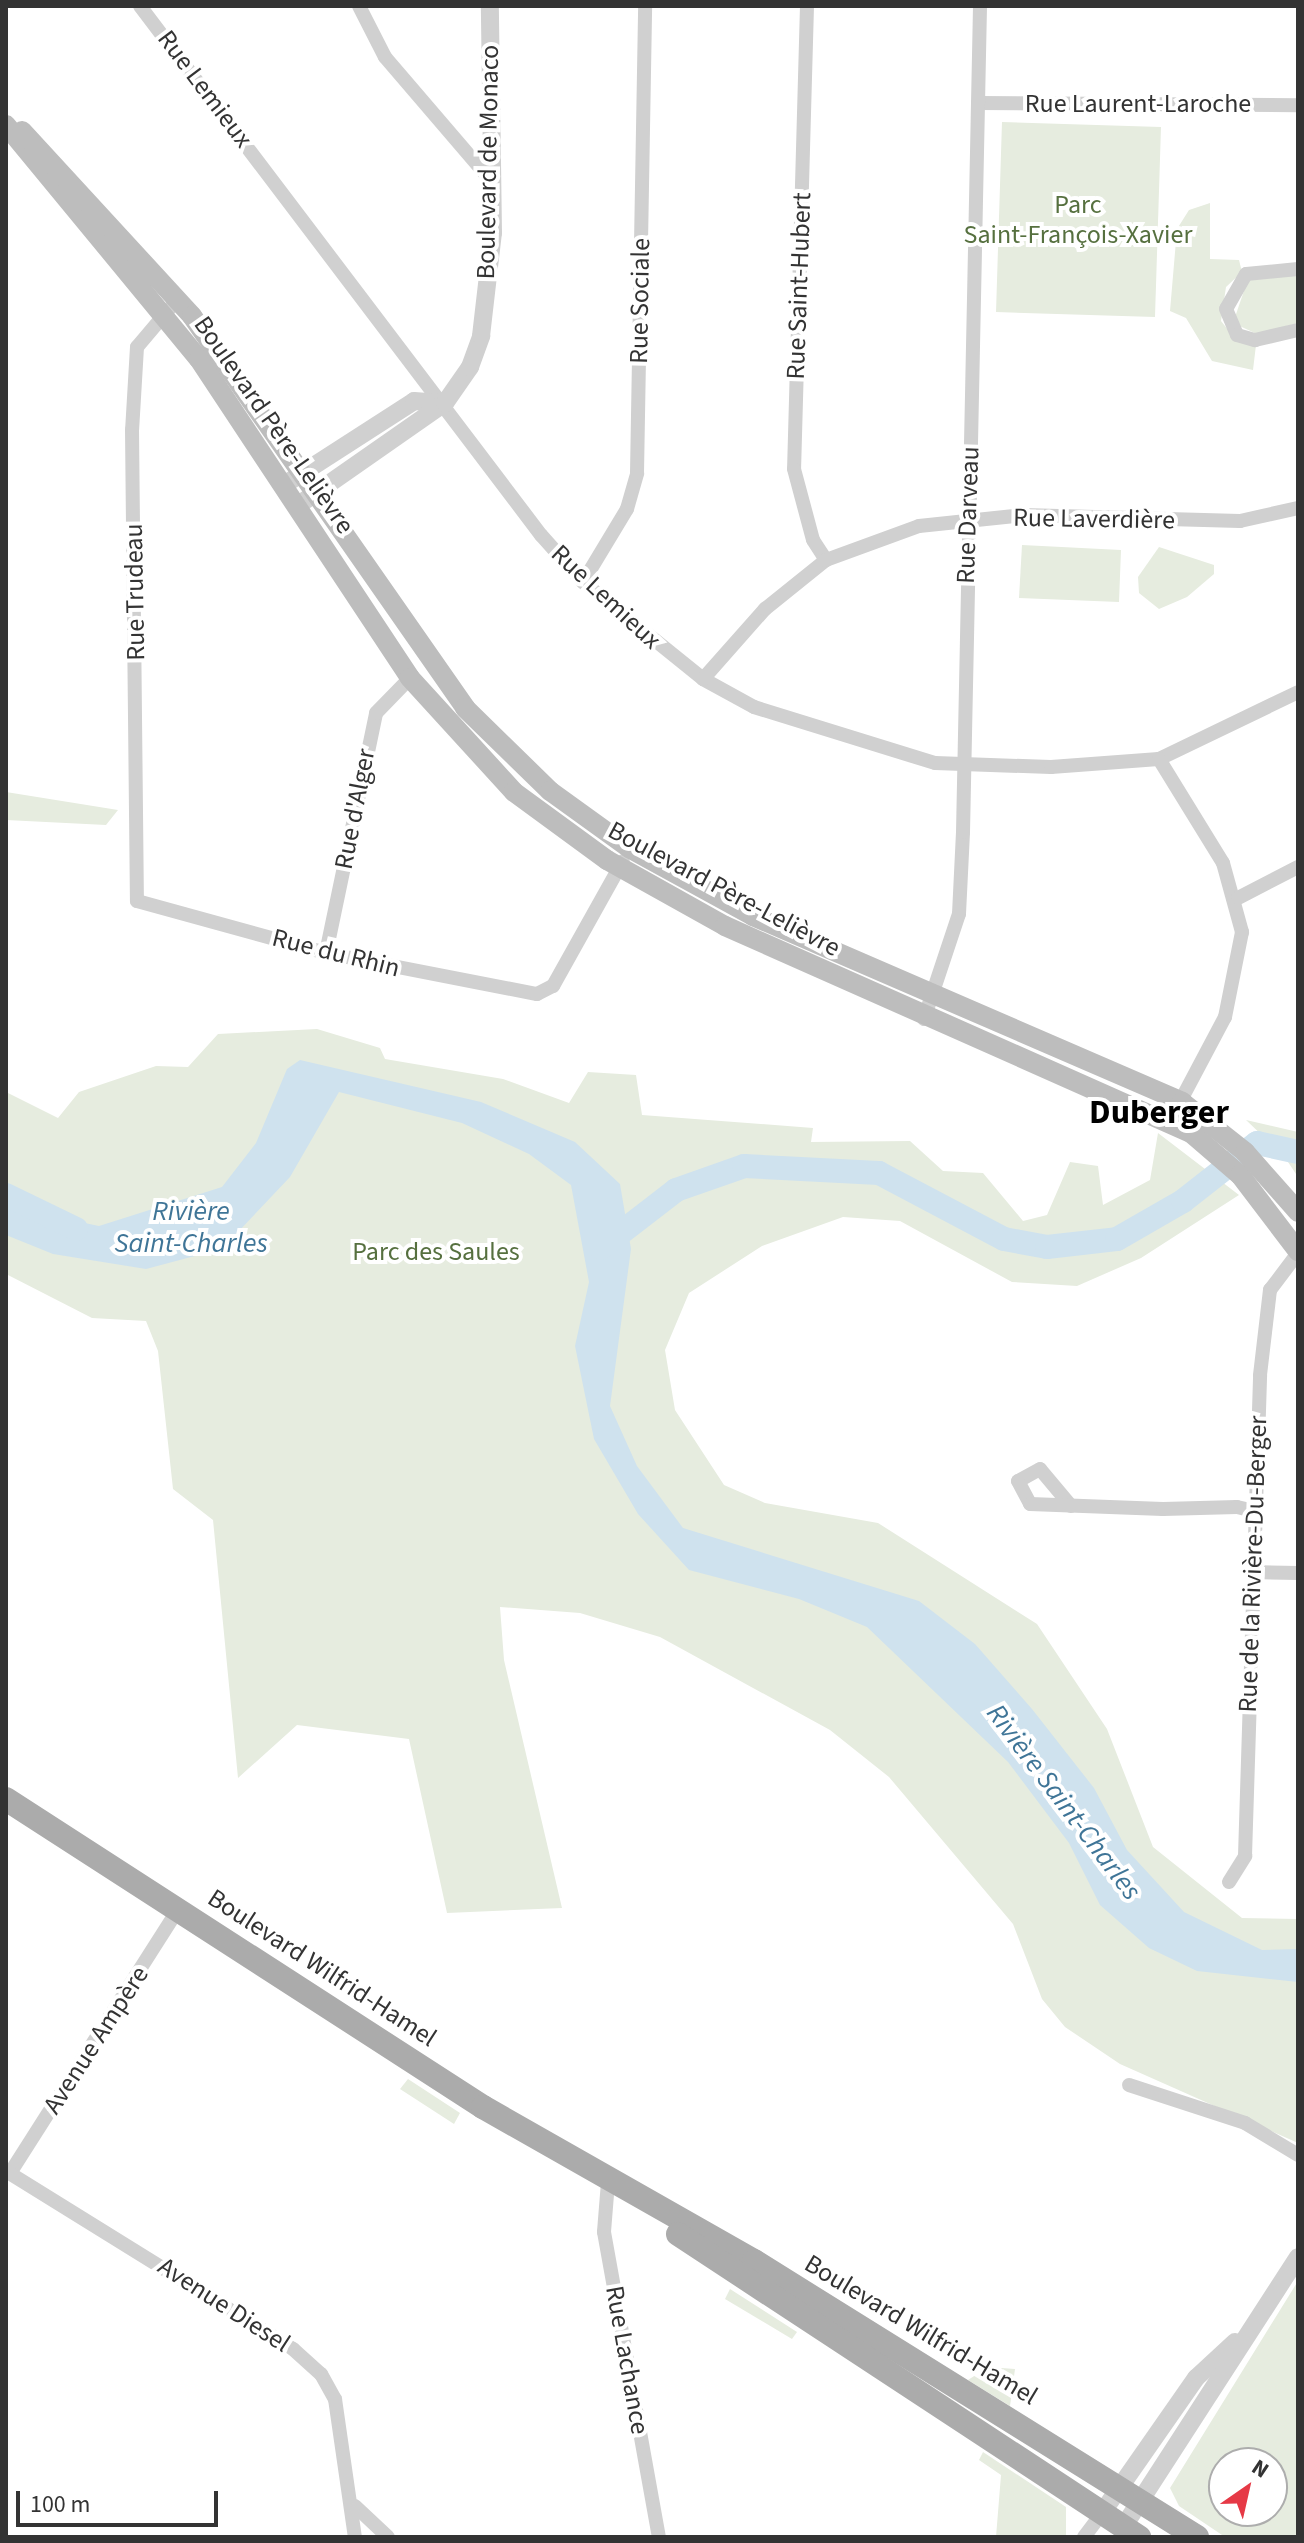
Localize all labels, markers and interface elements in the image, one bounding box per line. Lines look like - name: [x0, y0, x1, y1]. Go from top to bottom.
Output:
- street label: Rue Lemieux: [151, 24, 259, 154]
- street label: Boulevard de Monaco: [470, 44, 506, 280]
- street label: Rue Laurent-Laroche: [1025, 88, 1251, 120]
- park label: Parc Saint-François-Xavier: [964, 189, 1192, 250]
- street label: Rue Saint-Hubert: [780, 192, 818, 380]
- street label: Rue Sociale: [623, 238, 657, 364]
- street label: Boulevard Père-Lelièvre: [187, 310, 361, 540]
- street label: Rue Darveau: [950, 446, 986, 584]
- street label: Rue Laverdière: [1013, 502, 1175, 536]
- street label: Rue Trudeau: [118, 523, 152, 661]
- street label: Rue Lemieux: [545, 538, 667, 656]
- street label: Rue d'Alger: [328, 746, 382, 872]
- street label: Boulevard Père-Lelièvre: [603, 815, 845, 963]
- street label: Rue du Rhin: [269, 922, 403, 984]
- district label: Duberger: [1089, 1093, 1229, 1133]
- water label: Rivière Saint-Charles: [114, 1194, 268, 1260]
- park label: Parc des Saules: [352, 1236, 520, 1268]
- street label: Rue de la Rivière-Du-Berger: [1232, 1415, 1274, 1713]
- water label: Rivière Saint-Charles: [979, 1697, 1149, 1907]
- street label: Boulevard Wilfrid-Hamel: [202, 1882, 442, 2054]
- street label: Avenue Ampère: [37, 1960, 155, 2120]
- street label: Boulevard Wilfrid-Hamel: [799, 2248, 1043, 2412]
- street label: Avenue Diesel: [152, 2251, 296, 2359]
- street label: Rue Lachance: [599, 2283, 655, 2437]
- north arrow: [1208, 2447, 1288, 2527]
- text: N: [1245, 2451, 1275, 2486]
- scale bar: [20, 2475, 222, 2525]
- text: 100 m: [30, 2487, 90, 2522]

